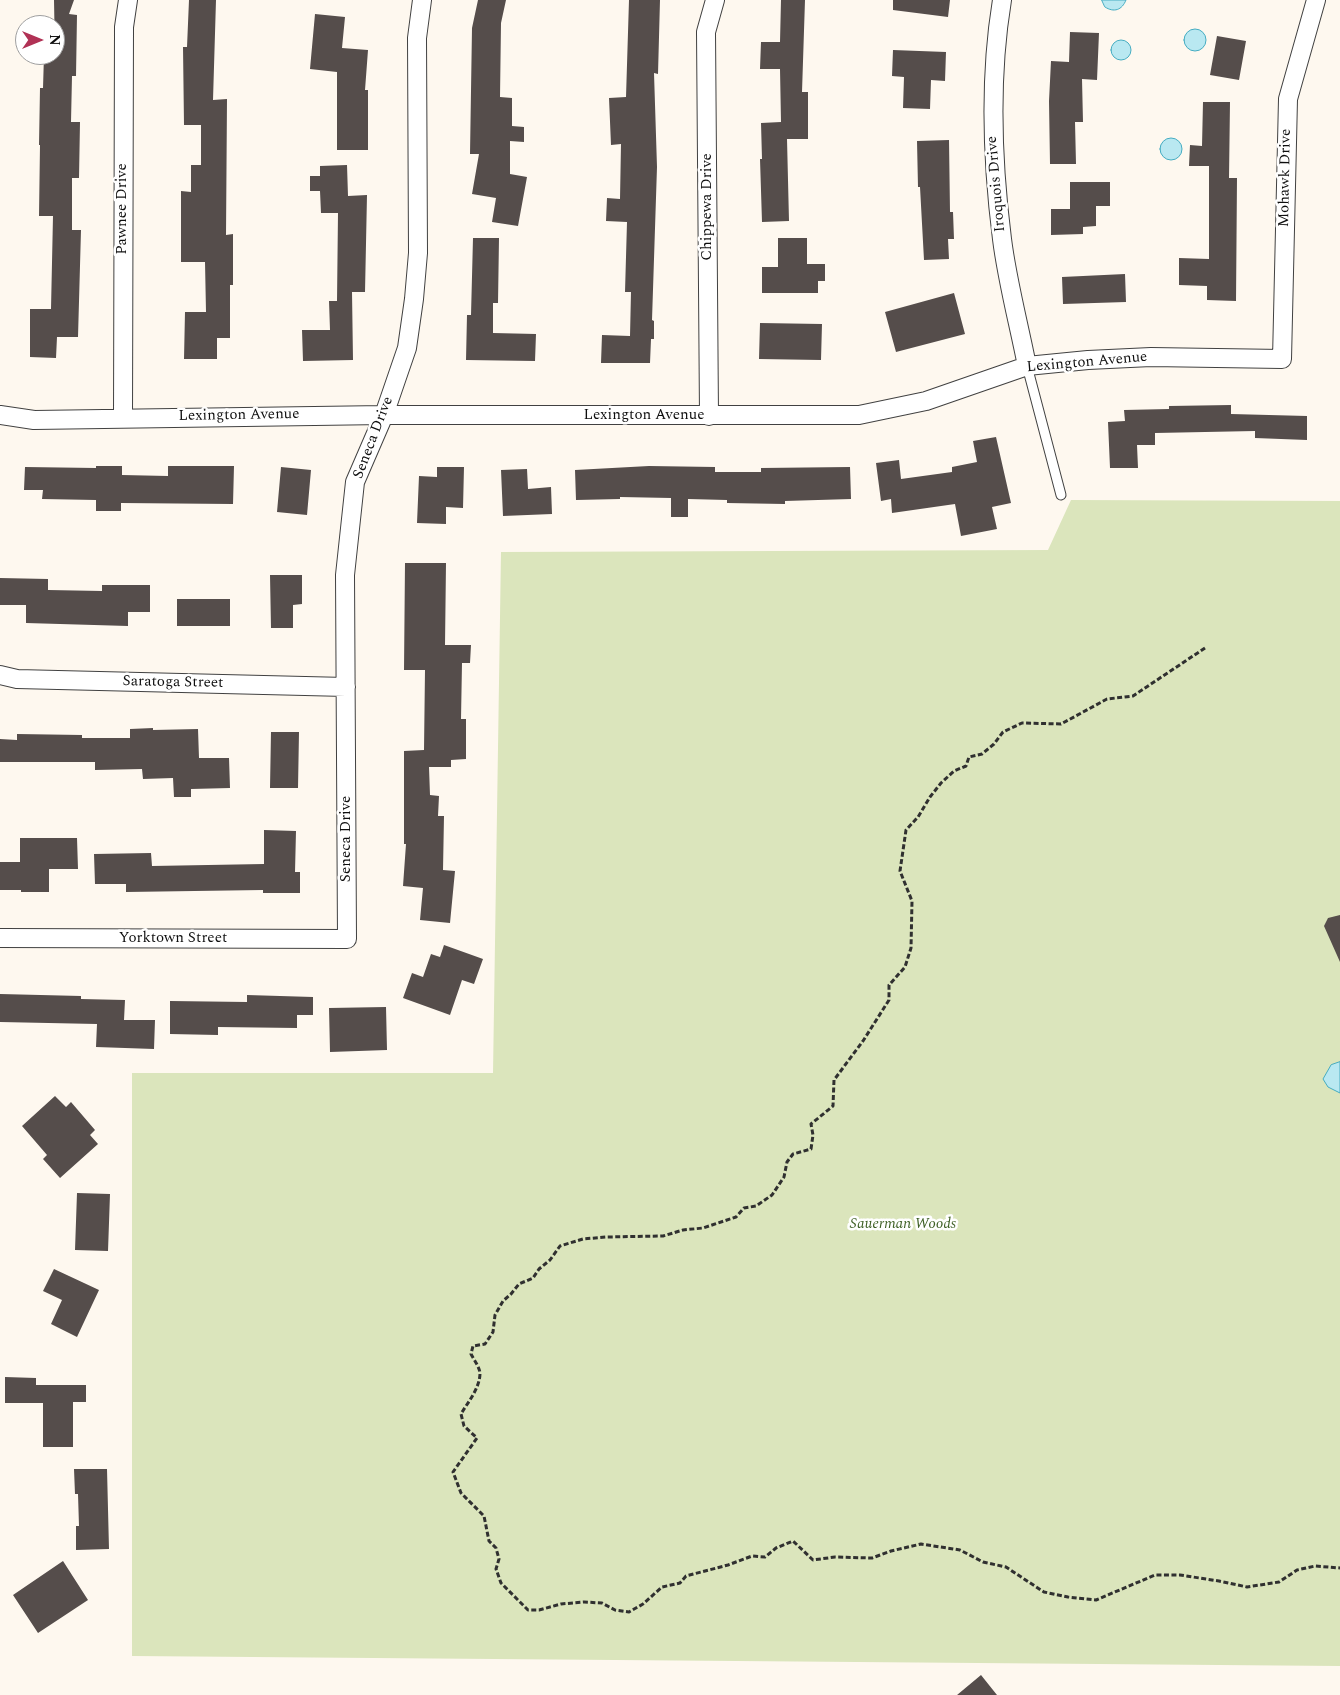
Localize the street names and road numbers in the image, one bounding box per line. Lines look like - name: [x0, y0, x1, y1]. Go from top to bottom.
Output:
- street label: Mohawk Drive: [1276, 129, 1296, 227]
- street label: Iroquois Drive: [984, 135, 1010, 233]
- street label: Chippewa Drive: [699, 153, 717, 261]
- street label: Pawnee Drive: [114, 163, 132, 255]
- street label: Lexington Avenue: [1026, 349, 1148, 377]
- street label: Seneca Drive: [350, 394, 398, 482]
- street label: Lexington Avenue: [178, 406, 300, 426]
- street label: Lexington Avenue: [584, 407, 704, 425]
- street label: Saratoga Street: [122, 673, 224, 693]
- street label: Seneca Drive: [338, 796, 356, 882]
- street label: Yorktown Street: [119, 930, 227, 948]

